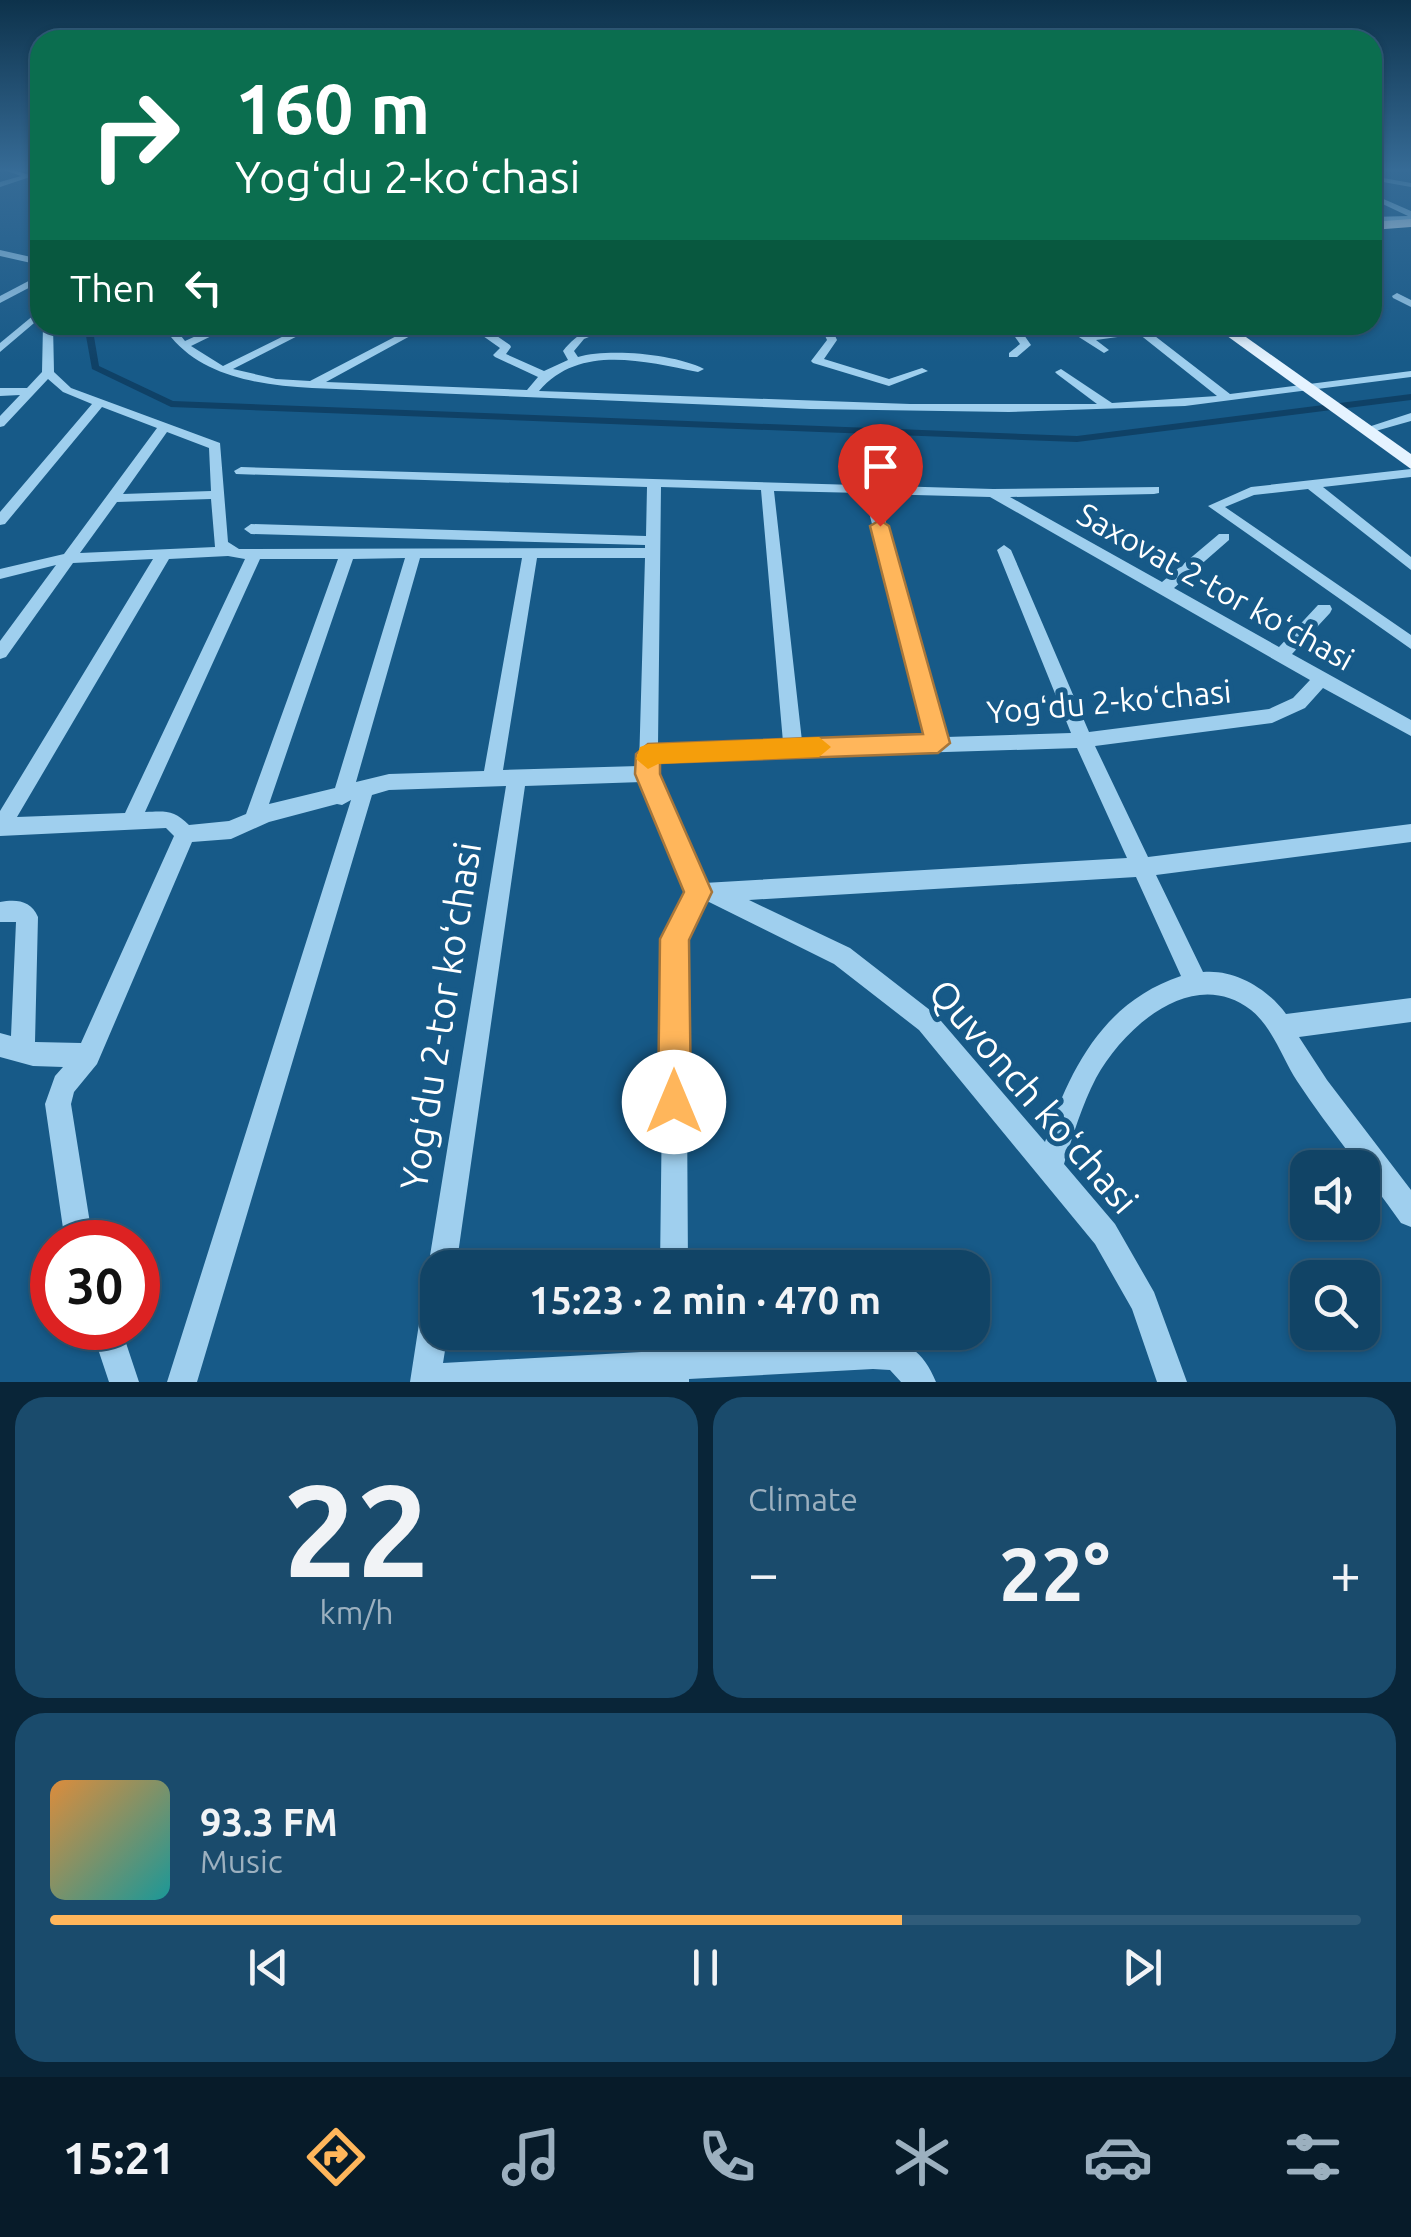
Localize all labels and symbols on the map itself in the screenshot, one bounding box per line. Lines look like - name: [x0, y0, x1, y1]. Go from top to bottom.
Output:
- pin: [838, 424, 923, 527]
- street label: Saxovat 2-tor koʻchasi: [1072, 495, 1360, 677]
- street label: Yogʻdu 2-koʻchasi: [985, 672, 1233, 730]
- street label: Yogʻdu 2-tor koʻchasi: [392, 839, 488, 1193]
- street label: Quvonch koʻchasi: [921, 971, 1147, 1221]
- position arrow: [622, 1050, 726, 1154]
- speed limit sign: 30: [30, 1220, 160, 1350]

